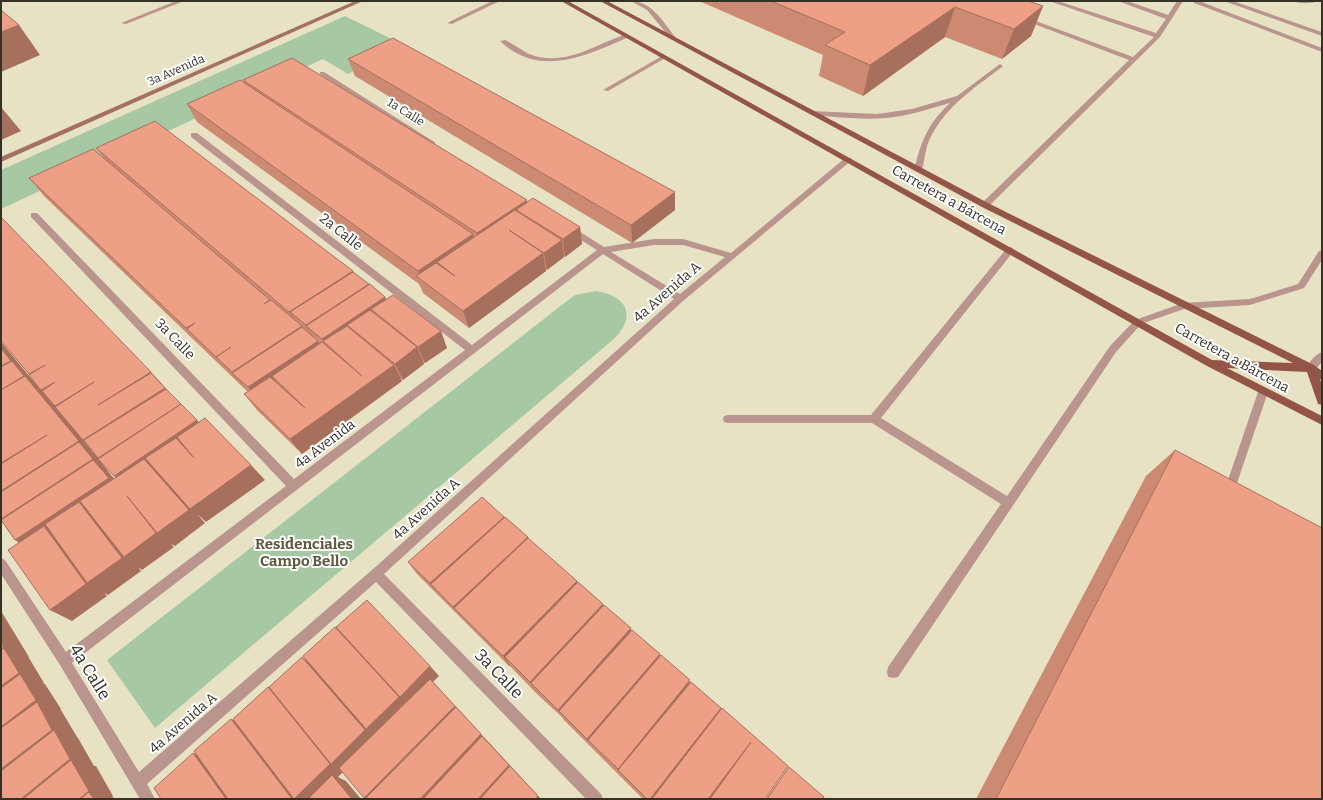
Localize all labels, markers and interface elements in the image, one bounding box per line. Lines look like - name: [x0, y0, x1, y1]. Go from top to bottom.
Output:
- street label: 3a Avenida: [145, 51, 207, 89]
- street label: 1a Calle: [385, 95, 427, 129]
- street label: Carretera a Bárcena: [889, 161, 1010, 239]
- street label: 2a Calle: [316, 210, 366, 254]
- street label: 4a Avenida A: [630, 258, 704, 326]
- street label: 3a Calle: [151, 315, 199, 363]
- street label: Carretera a Bárcena: [1172, 319, 1293, 397]
- street label: 4a Avenida: [291, 416, 359, 472]
- street label: 4a Avenida A: [389, 474, 463, 543]
- district label: Residenciales Campo Bello: [255, 535, 353, 570]
- street label: 4a Calle: [65, 640, 115, 704]
- street label: 3a Calle: [470, 645, 528, 703]
- street label: 4a Avenida A: [146, 689, 220, 757]

